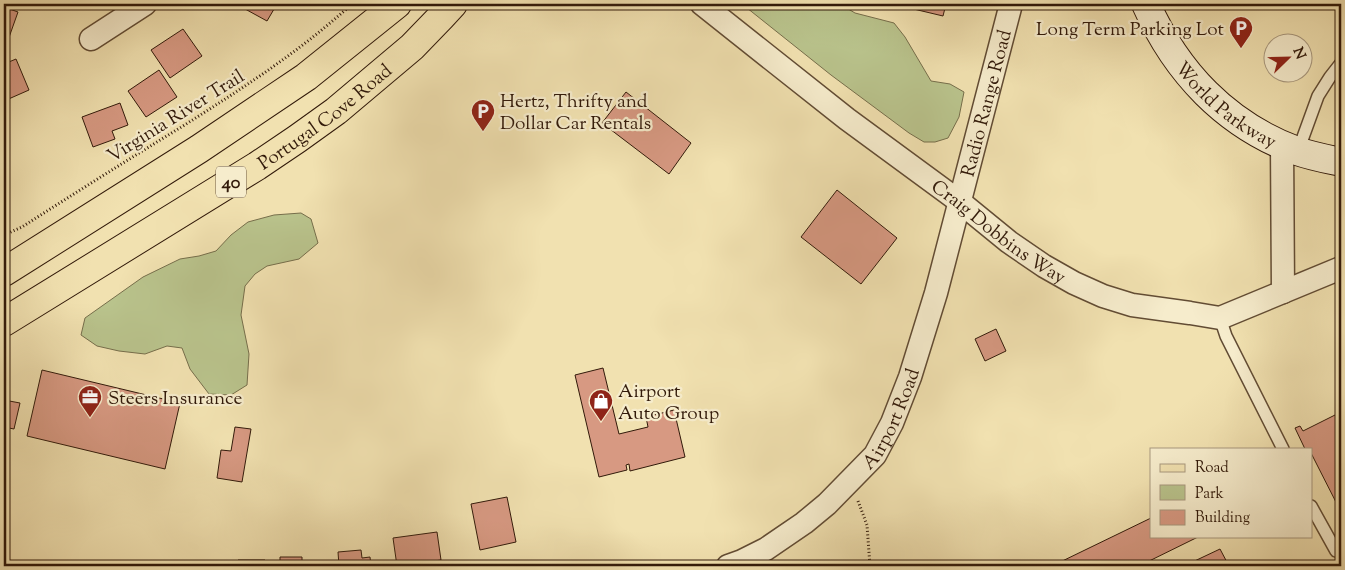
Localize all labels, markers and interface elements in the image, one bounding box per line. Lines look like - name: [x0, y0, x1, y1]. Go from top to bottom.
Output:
- parking icon: Long Term Parking Lot: [1228, 15, 1254, 49]
- place label: Long Term Parking Lot: [1036, 17, 1225, 44]
- street label: Radio Range Road: [956, 27, 1020, 180]
- north arrow: [1262, 32, 1312, 82]
- text: N: [1287, 45, 1310, 63]
- street label: World Parkway: [1168, 57, 1281, 157]
- street label: Portugal Cove Road: [253, 58, 399, 178]
- street label: Virginia River Trail: [102, 64, 250, 170]
- place label: Hertz, Thrifty and Dollar Car Rentals: [500, 89, 651, 138]
- parking icon: Hertz, Thrifty and Dollar Car Rentals: [470, 98, 496, 132]
- road number: 40: [216, 166, 246, 198]
- street label: Craig Dobbins Way: [925, 174, 1071, 292]
- street label: Airport Road: [857, 365, 928, 477]
- place label: Airport Auto Group: [618, 379, 719, 428]
- office icon: Steers Insurance: [77, 384, 103, 418]
- place label: Steers Insurance: [108, 386, 243, 413]
- shop icon: Airport Auto Group: [588, 388, 614, 422]
- legend: [1150, 448, 1312, 538]
- text: Road: [1195, 458, 1229, 479]
- text: Park: [1195, 484, 1224, 505]
- text: Building: [1195, 508, 1250, 529]

